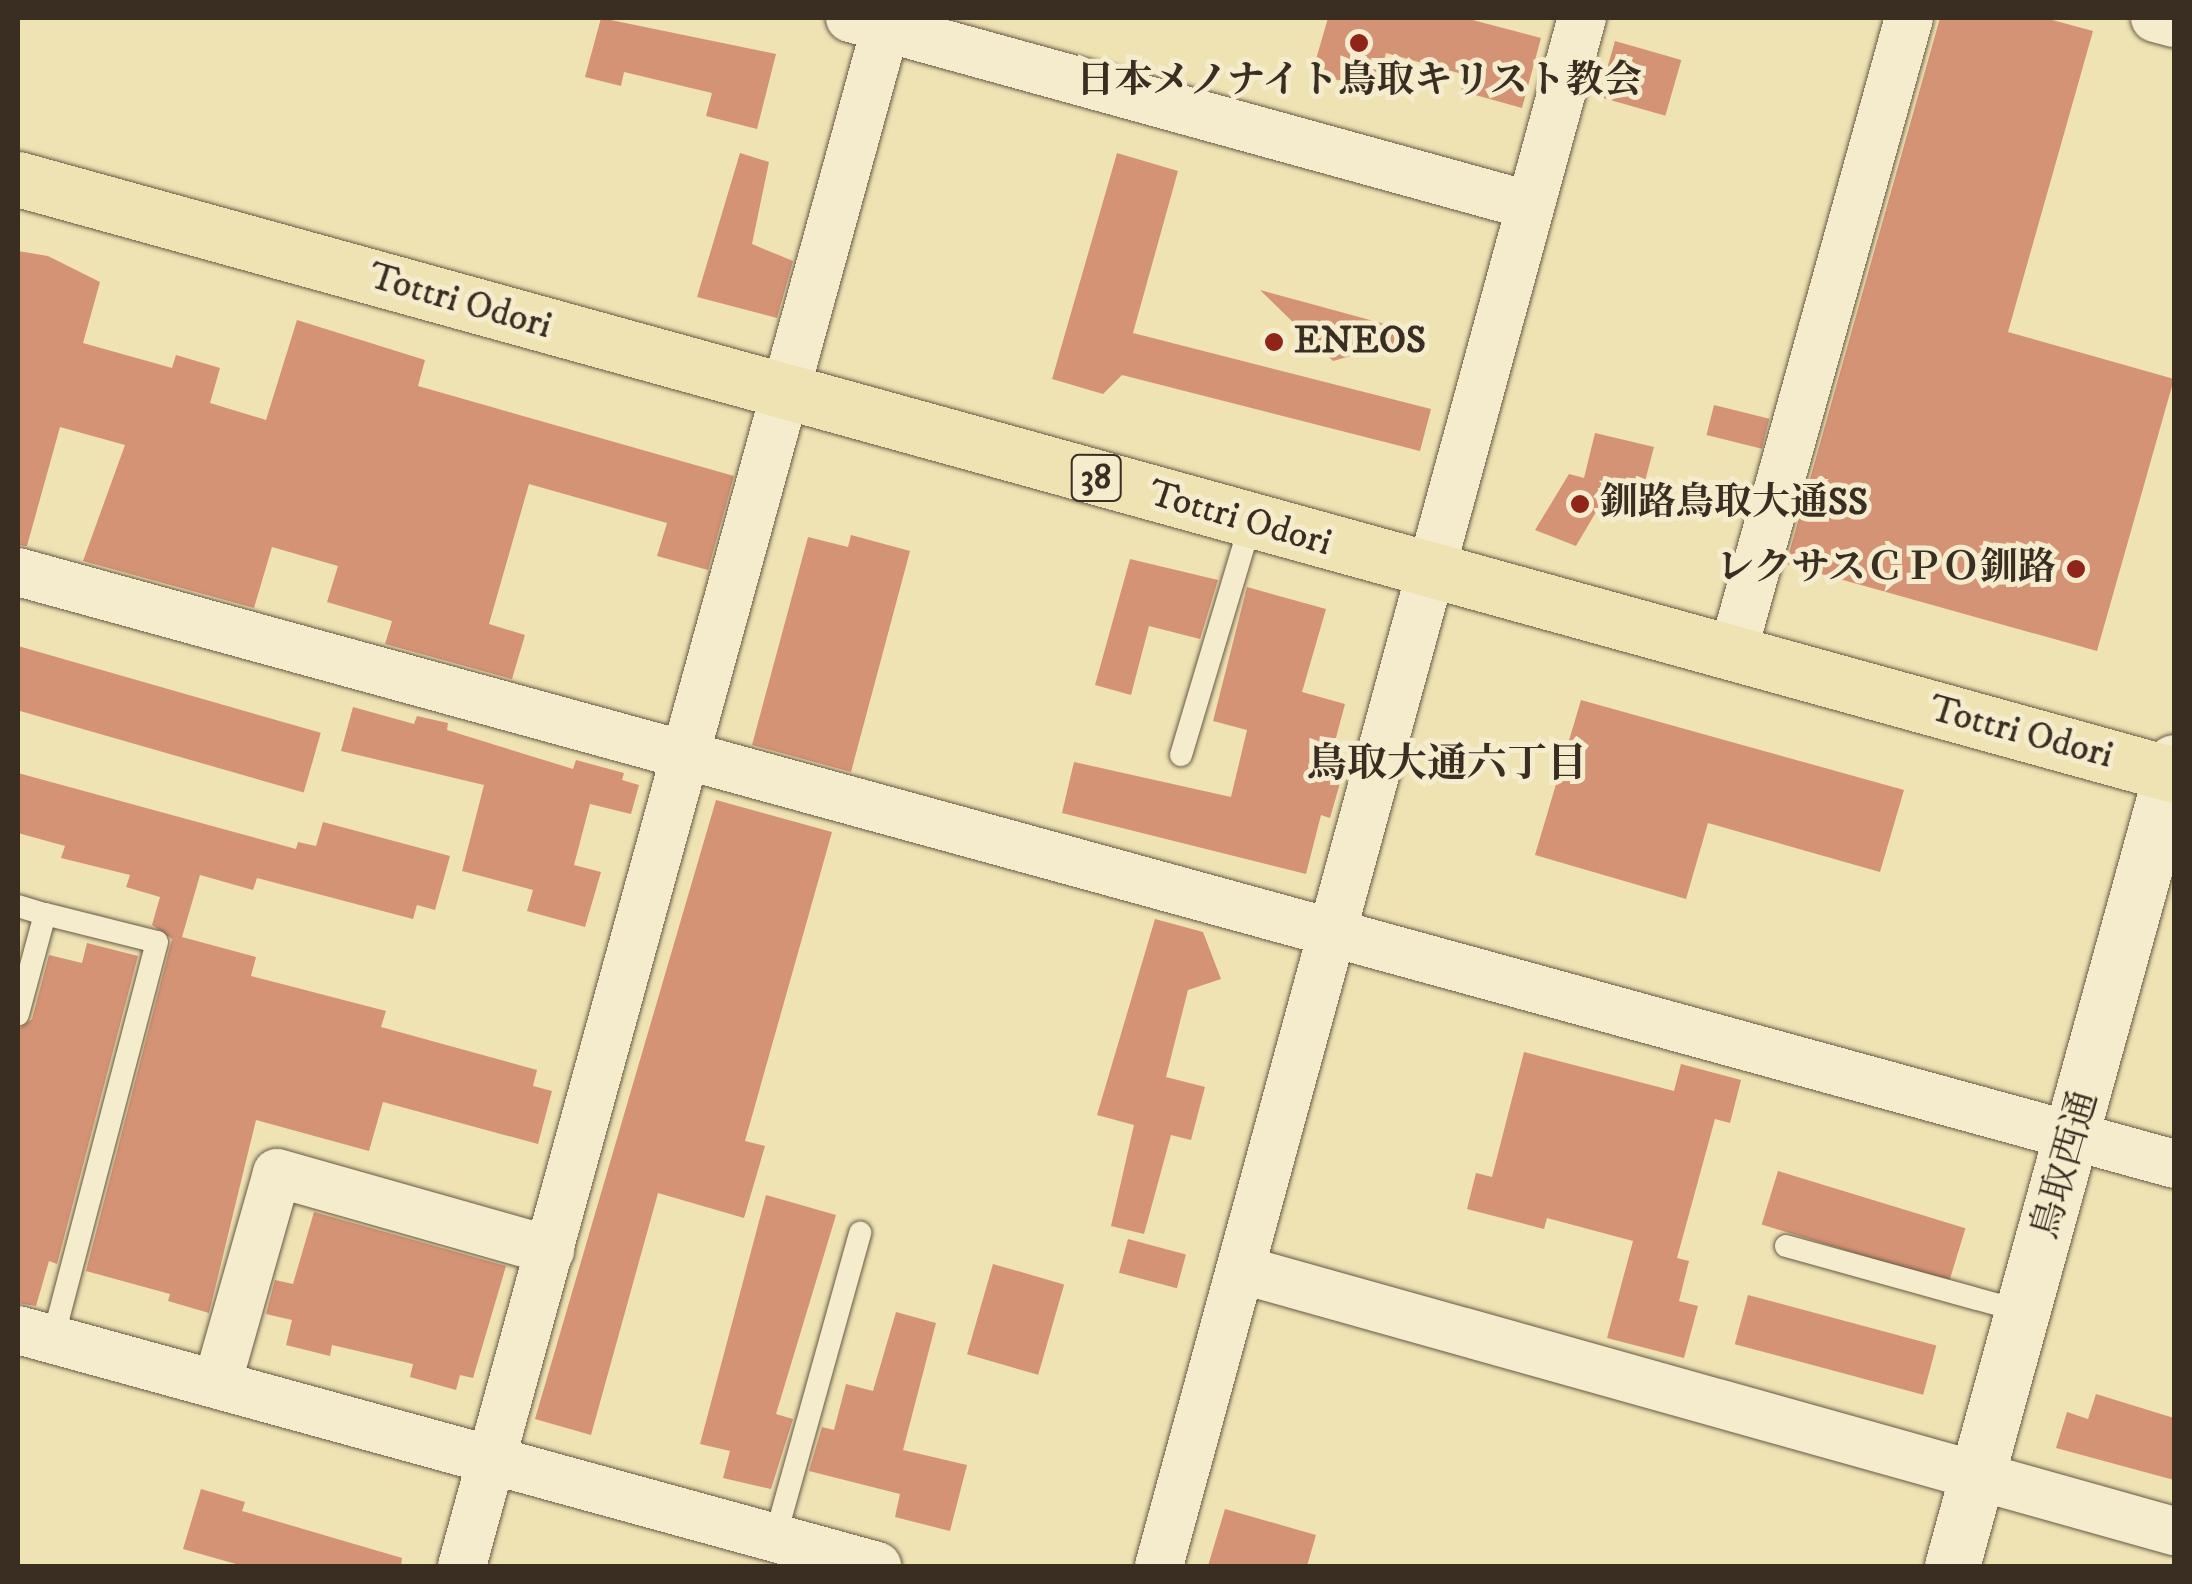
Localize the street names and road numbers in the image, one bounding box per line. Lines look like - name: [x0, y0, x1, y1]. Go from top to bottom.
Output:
- street label: Tottri Odori: [363, 254, 557, 350]
- road number: 38: [1068, 448, 1124, 508]
- street label: Tottri Odori: [1143, 471, 1337, 567]
- street label: Tottri Odori: [1924, 687, 2118, 779]
- street label: 鳥取西通: [2023, 1086, 2109, 1244]

